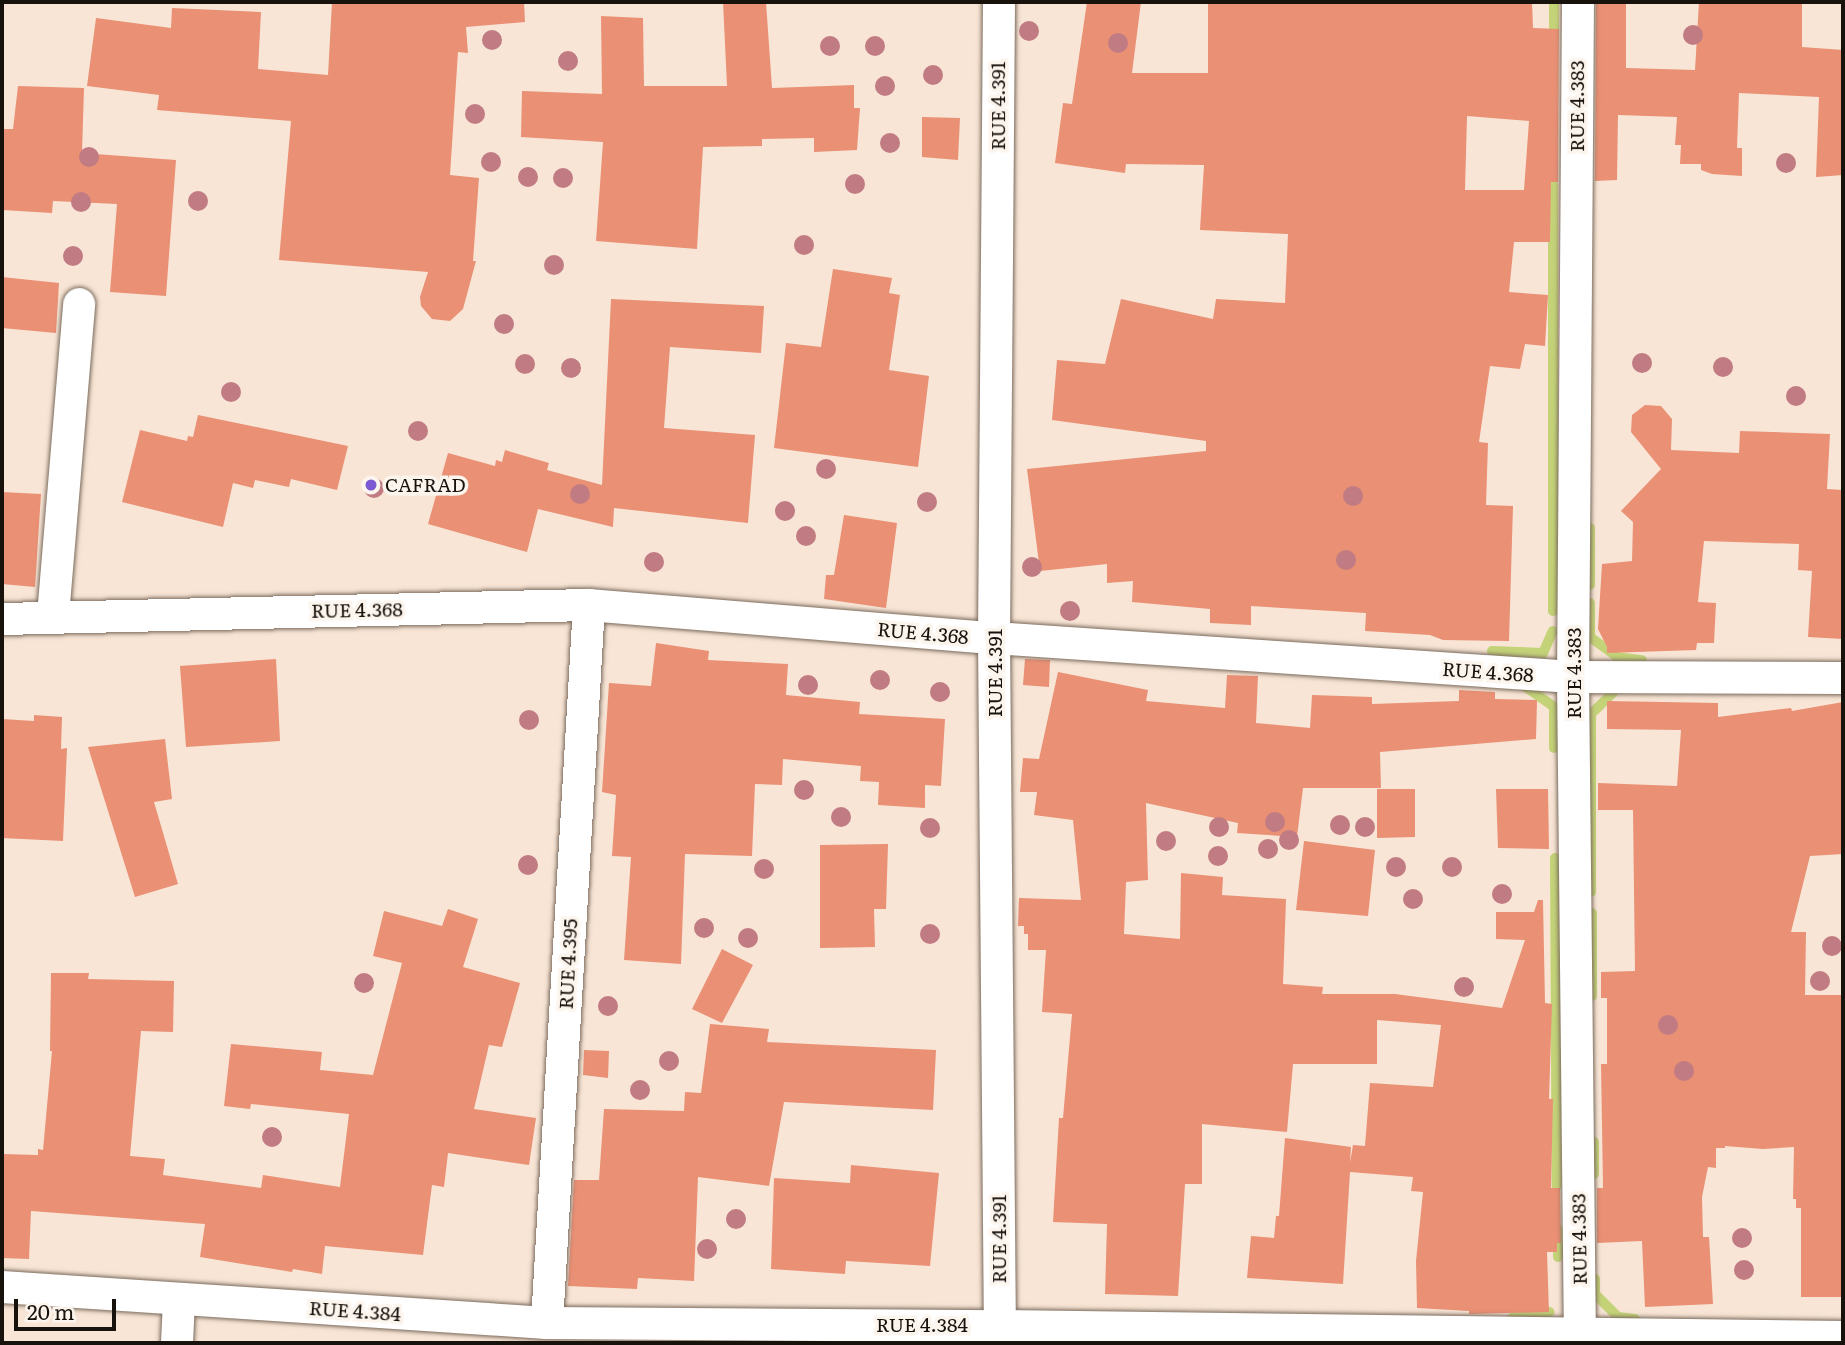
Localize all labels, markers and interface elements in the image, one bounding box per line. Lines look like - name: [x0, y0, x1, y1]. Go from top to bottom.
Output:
- street label: RUE 4.383: [1566, 60, 1588, 152]
- street label: RUE 4.391: [987, 62, 1009, 150]
- place label: CAFRAD: [385, 474, 466, 496]
- marker: CAFRAD: [363, 477, 379, 493]
- street label: RUE 4.368: [311, 598, 403, 622]
- street label: RUE 4.368: [876, 618, 970, 648]
- street label: RUE 4.383: [1563, 627, 1585, 719]
- street label: RUE 4.391: [984, 629, 1006, 717]
- street label: RUE 4.368: [1441, 657, 1535, 687]
- street label: RUE 4.395: [554, 918, 582, 1010]
- street label: RUE 4.383: [1567, 1193, 1591, 1285]
- street label: RUE 4.391: [988, 1195, 1010, 1283]
- scale bar: [18, 1286, 119, 1330]
- text: 20 m: [27, 1295, 74, 1326]
- street label: RUE 4.384: [308, 1296, 402, 1326]
- street label: RUE 4.384: [876, 1314, 968, 1336]

